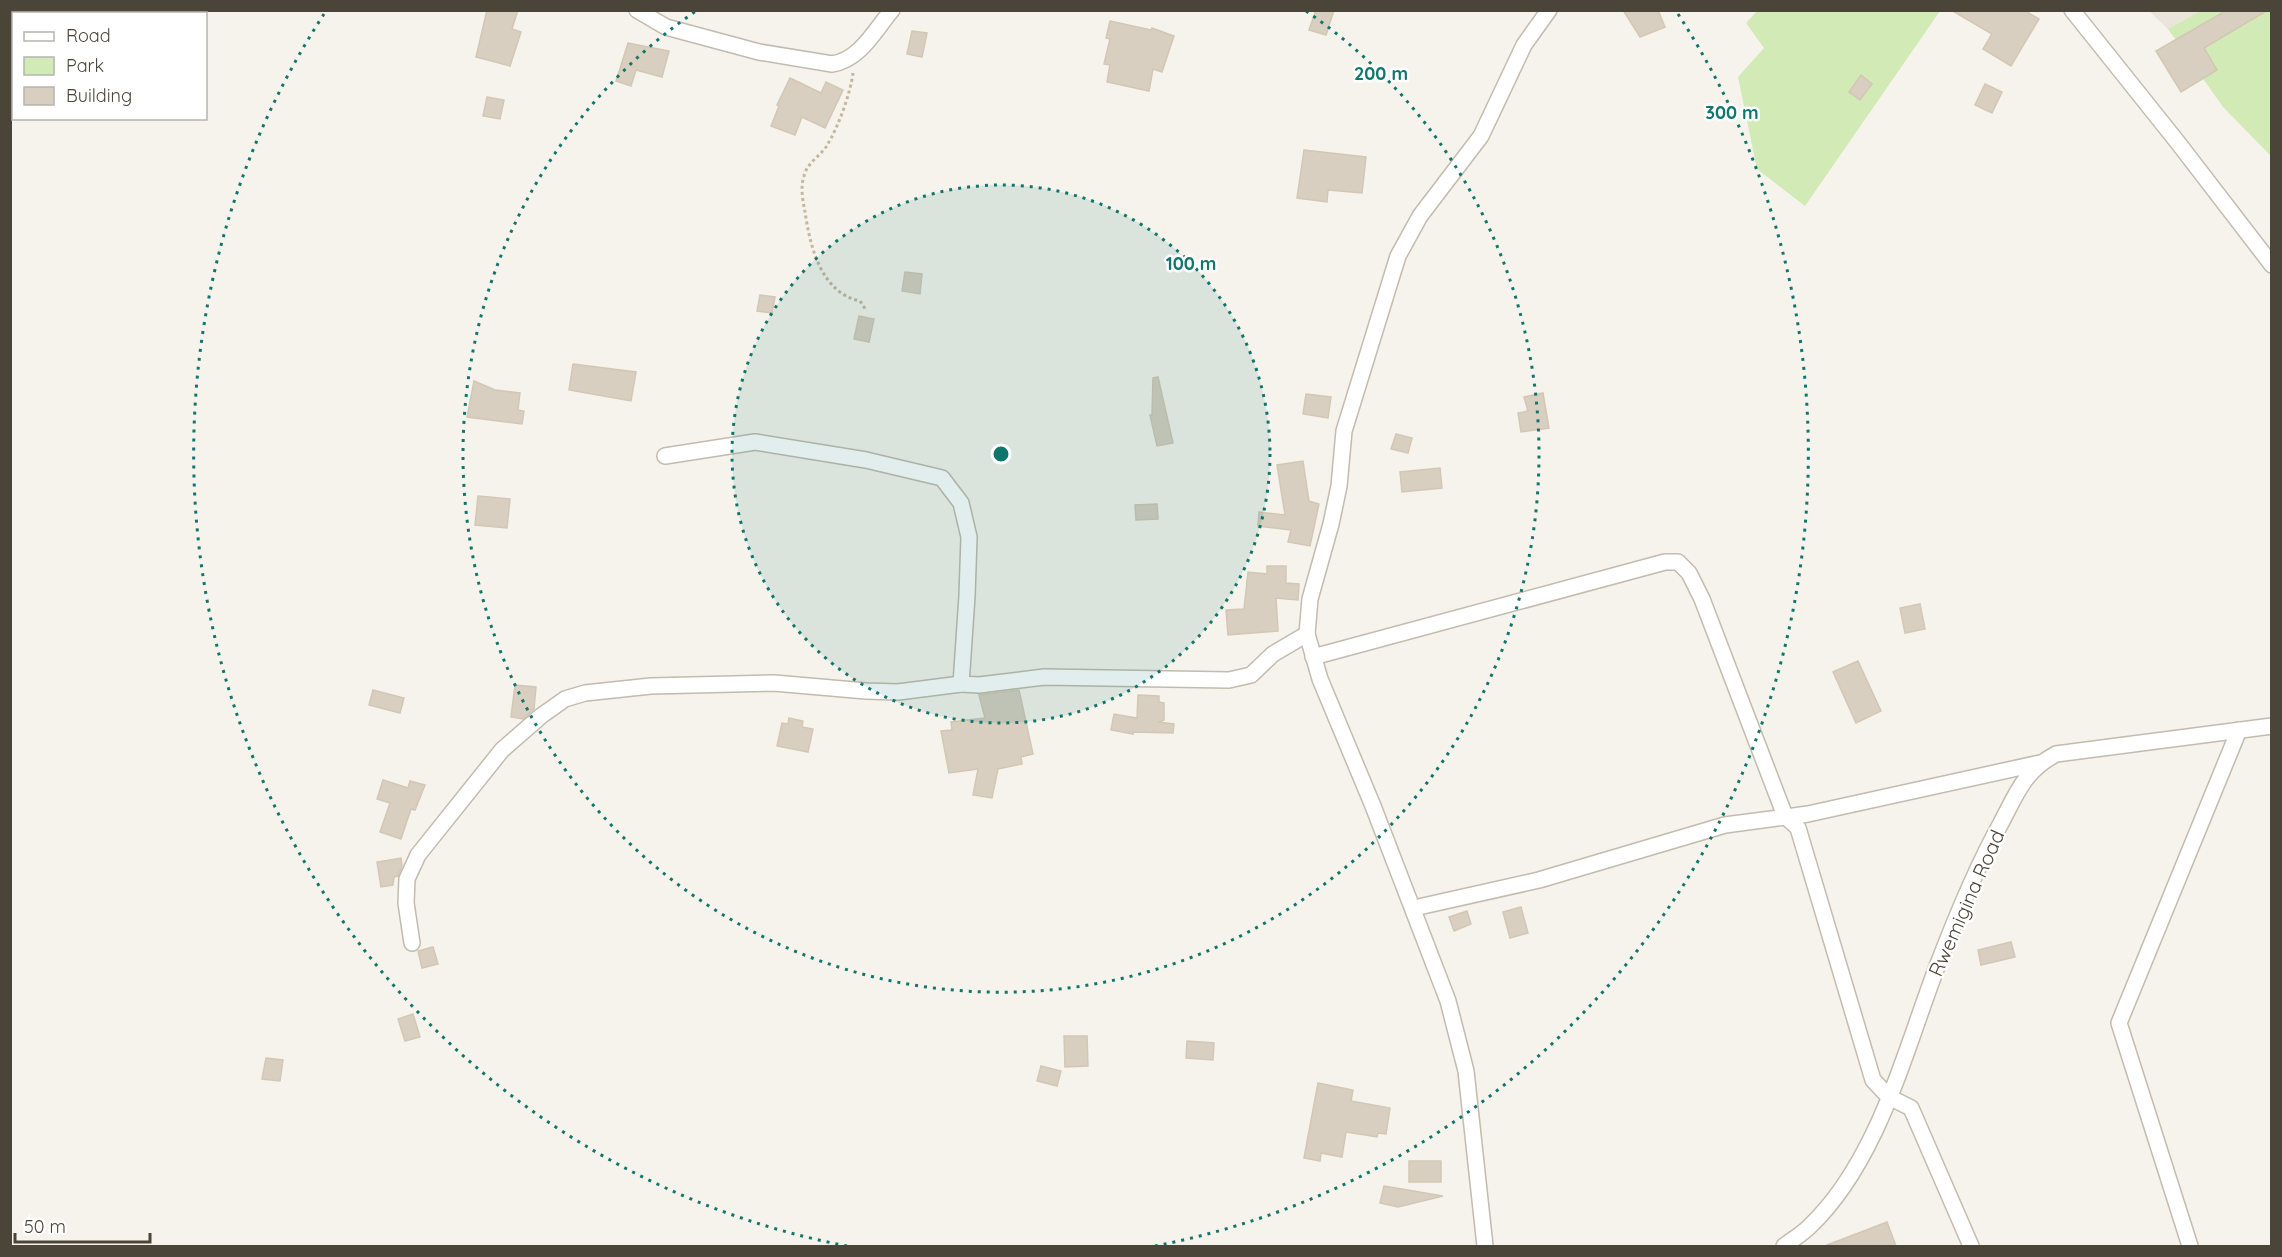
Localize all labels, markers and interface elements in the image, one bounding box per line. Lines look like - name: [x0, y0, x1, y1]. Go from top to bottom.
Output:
- legend: [12, 12, 207, 120]
- text: Road: [66, 24, 111, 47]
- text: Park: [66, 54, 104, 77]
- text: 200 m: [1354, 62, 1408, 85]
- text: Building: [66, 84, 132, 107]
- text: 300 m: [1705, 101, 1759, 124]
- text: 100 m: [1166, 252, 1216, 275]
- centre of rings: [991, 444, 1011, 464]
- street label: Rwemigina Road: [1922, 826, 2010, 980]
- scale bar: [15, 1206, 150, 1244]
- text: 50 m: [24, 1215, 66, 1238]

